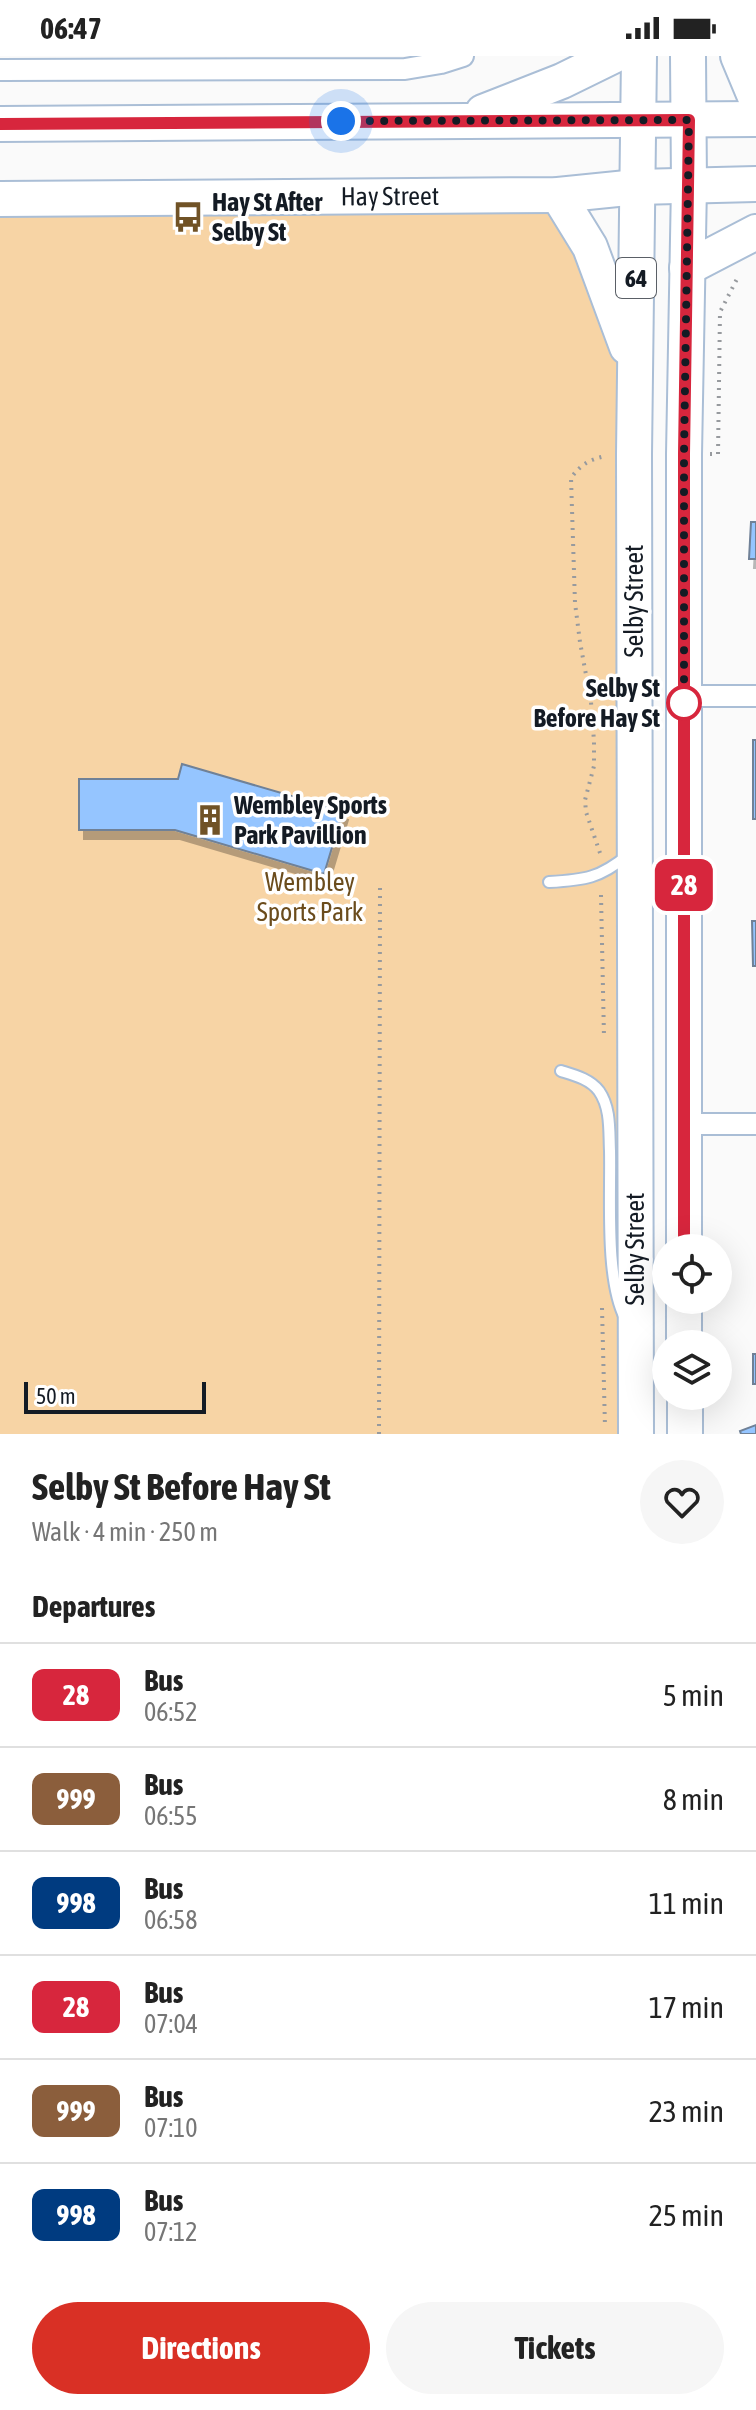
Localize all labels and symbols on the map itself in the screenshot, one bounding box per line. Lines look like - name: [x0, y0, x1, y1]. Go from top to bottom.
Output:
- your location: [321, 101, 361, 141]
- street label: Hay Street: [341, 181, 439, 212]
- place label: Hay St After Selby St: [212, 187, 323, 247]
- bus stop icon: Hay St After Selby St: [171, 200, 205, 234]
- road number: 64: [616, 258, 656, 298]
- street label: Selby Street: [619, 545, 649, 658]
- place label: Selby St Before Hay St: [534, 673, 660, 733]
- marker: Selby St Before Hay St: [667, 686, 701, 720]
- place label: Wembley Sports Park Pavillion: [233, 790, 387, 850]
- building icon: Wembley Sports Park Pavillion: [193, 803, 227, 837]
- line badge: 28: [648, 859, 720, 911]
- park label: Wembley Sports Park: [257, 867, 363, 927]
- street label: Selby Street: [620, 1193, 650, 1306]
- scale bar: [24, 1378, 206, 1414]

